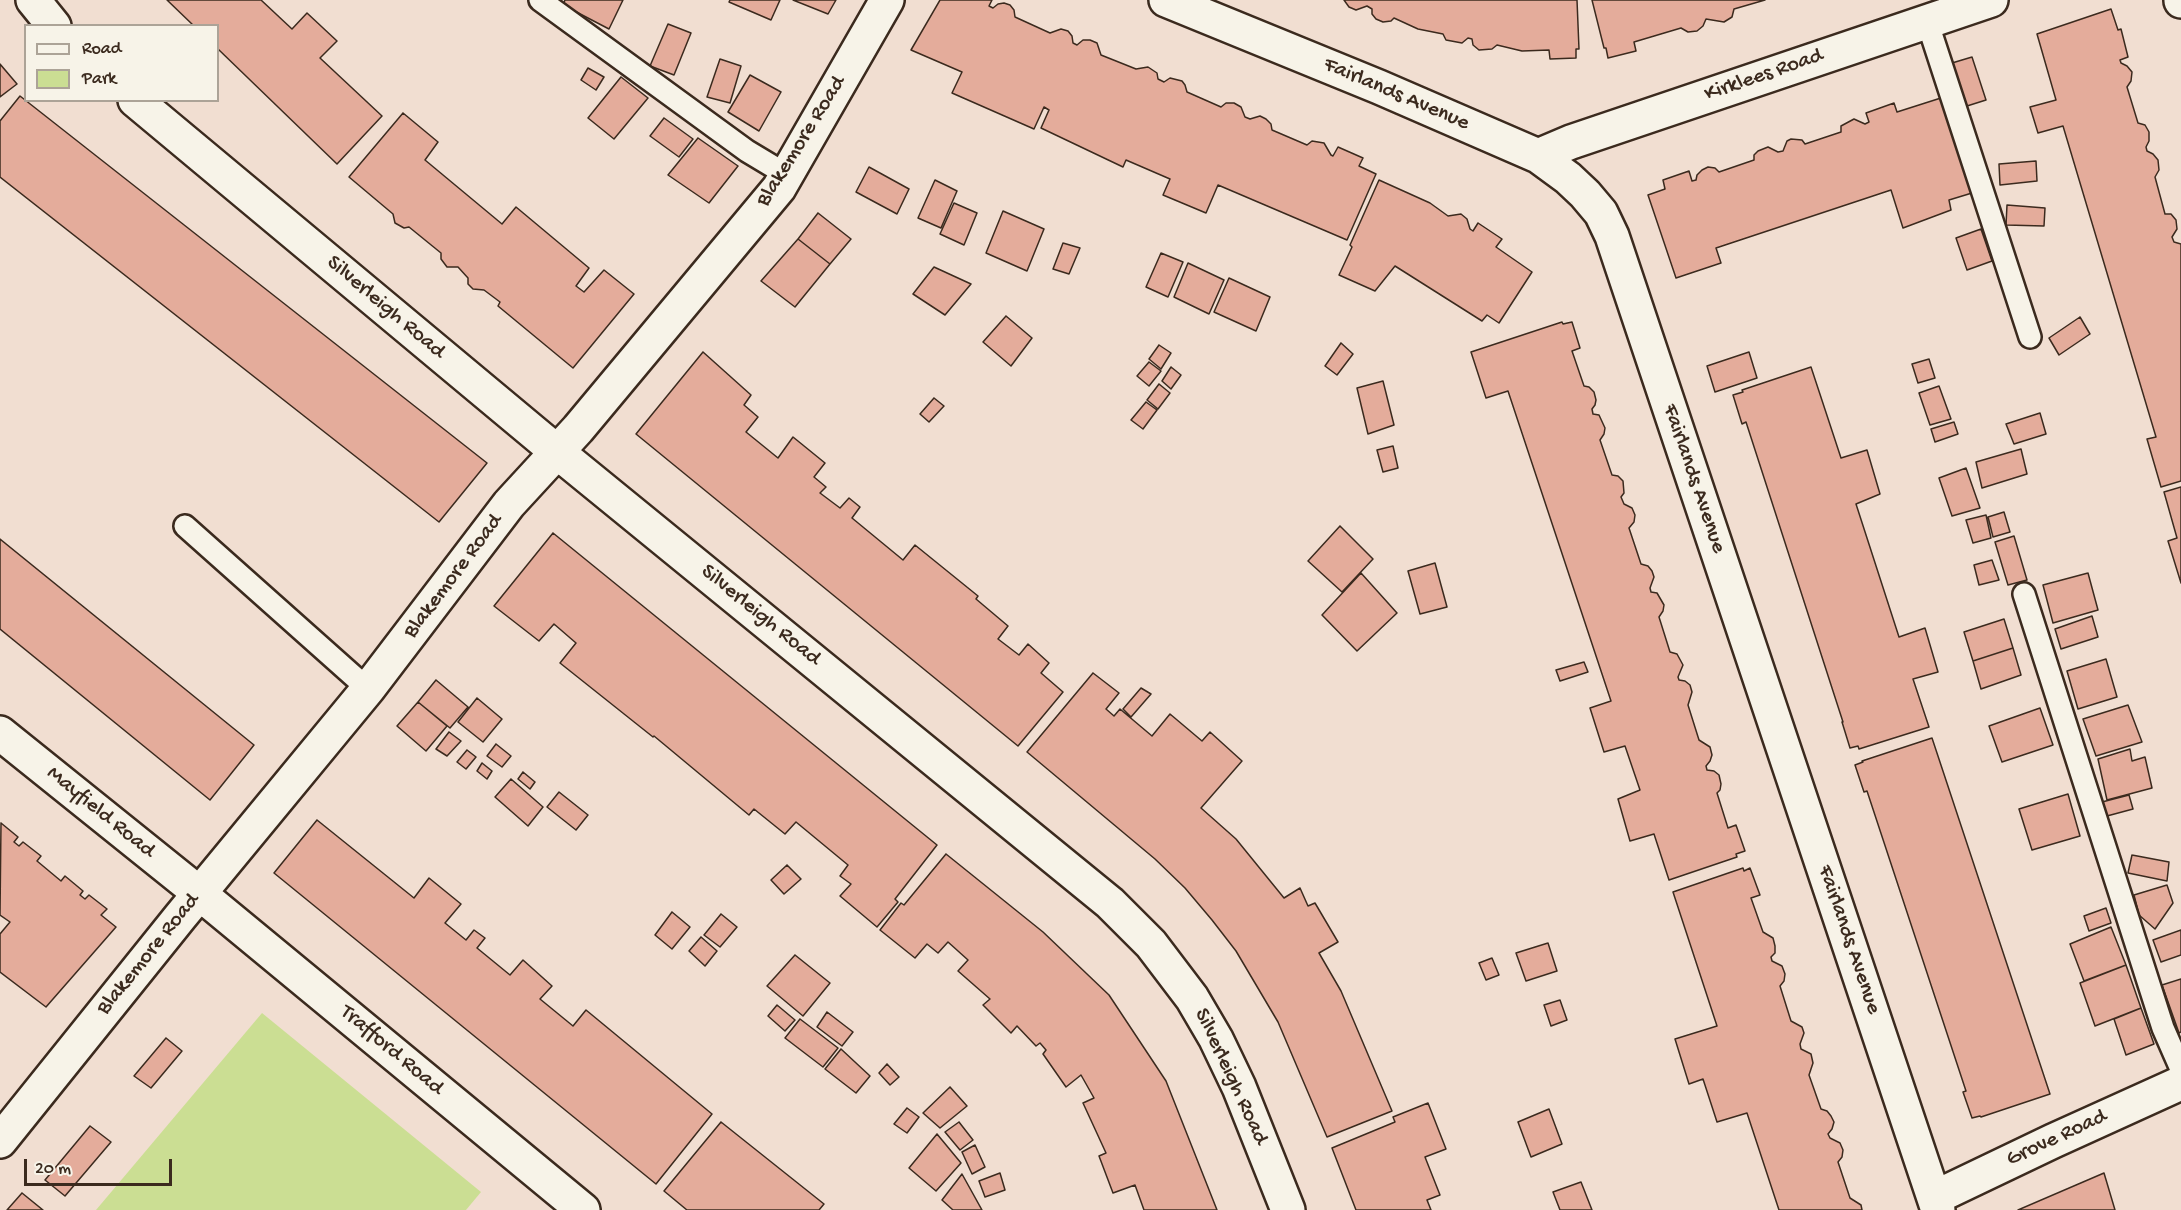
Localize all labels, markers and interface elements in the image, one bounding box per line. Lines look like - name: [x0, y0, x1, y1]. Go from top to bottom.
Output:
- legend: [24, 24, 219, 102]
- text: Road: [82, 39, 121, 60]
- street label: Kirklees Road: [1701, 43, 1827, 109]
- street label: Fairlands Avenue: [1319, 52, 1473, 138]
- text: Park: [82, 69, 116, 90]
- street label: Blakemore Road: [751, 72, 853, 212]
- street label: Silverleigh Road: [320, 251, 450, 365]
- street label: Fairlands Avenue: [1655, 401, 1731, 557]
- street label: Blakemore Road: [399, 510, 509, 644]
- street label: Silverleigh Road: [694, 559, 826, 673]
- street label: Mayfield Road: [40, 761, 160, 865]
- street label: Fairlands Avenue: [1810, 862, 1886, 1018]
- street label: Blakemore Road: [92, 889, 206, 1021]
- street label: Trafford Road: [334, 1000, 448, 1102]
- street label: Silverleigh Road: [1187, 1005, 1273, 1149]
- street label: Grove Road: [2003, 1104, 2111, 1174]
- scale bar: [27, 1147, 176, 1185]
- text: 20 m: [35, 1159, 71, 1180]

